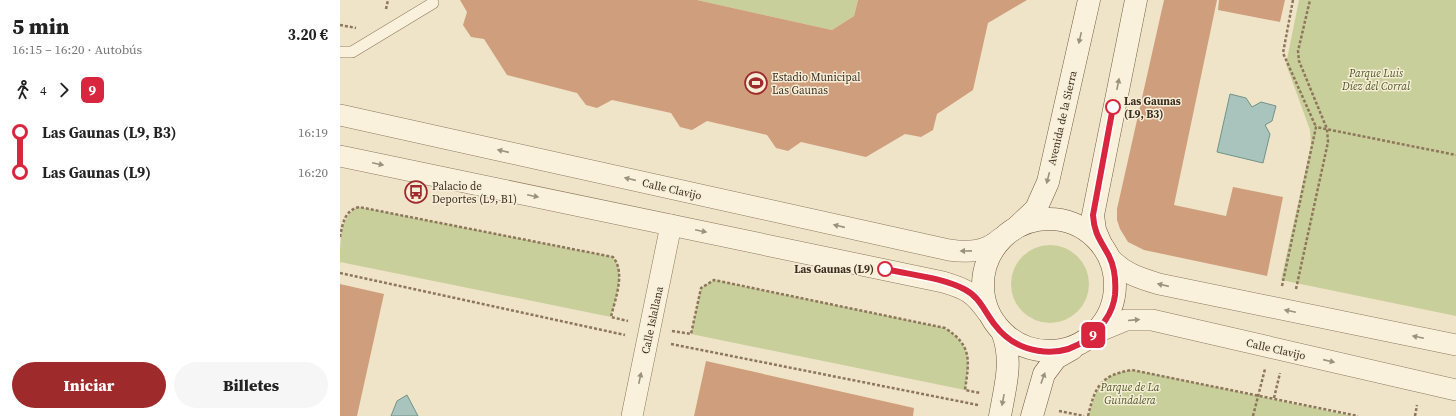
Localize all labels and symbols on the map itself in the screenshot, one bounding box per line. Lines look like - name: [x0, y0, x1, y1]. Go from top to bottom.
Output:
- one-way arrow: [1077, 32, 1083, 44]
- park label: Parque Luis Díez del Corral: [1341, 66, 1411, 94]
- street label: Avenida de la Sierra: [1044, 69, 1081, 167]
- sports icon: Estadio Municipal Las Gaunas: [743, 70, 769, 96]
- place label: Estadio Municipal Las Gaunas: [772, 70, 861, 98]
- one-way arrow: [1115, 78, 1121, 90]
- place label: Las Gaunas (L9, B3): [1124, 94, 1181, 122]
- marker: Las Gaunas (L9, B3): [1105, 99, 1121, 115]
- one-way arrow: [497, 147, 509, 153]
- one-way arrow: [372, 162, 384, 168]
- one-way arrow: [1045, 173, 1051, 185]
- street label: Calle Clavijo: [641, 175, 703, 204]
- one-way arrow: [624, 176, 636, 182]
- bus stop icon: Palacio de Deportes (L9, B1): [403, 179, 429, 205]
- place label: Palacio de Deportes (L9, B1): [432, 179, 517, 207]
- one-way arrow: [527, 193, 539, 199]
- one-way arrow: [833, 222, 845, 228]
- one-way arrow: [695, 228, 708, 234]
- one-way arrow: [960, 248, 972, 255]
- marker: Las Gaunas (L9): [877, 261, 893, 277]
- place label: Las Gaunas (L9): [794, 262, 874, 277]
- one-way arrow: [1157, 281, 1169, 287]
- street label: Calle Islallana: [638, 285, 667, 355]
- one-way arrow: [1284, 308, 1297, 314]
- one-way arrow: [1128, 316, 1140, 323]
- line badge: 9: [1080, 322, 1106, 348]
- one-way arrow: [1412, 334, 1424, 340]
- street label: Calle Clavijo: [1245, 335, 1307, 364]
- one-way arrow: [1323, 358, 1335, 364]
- one-way arrow: [637, 372, 643, 384]
- one-way arrow: [1040, 372, 1046, 384]
- park label: Parque de La Guindalera: [1099, 380, 1160, 408]
- one-way arrow: [1000, 394, 1006, 406]

